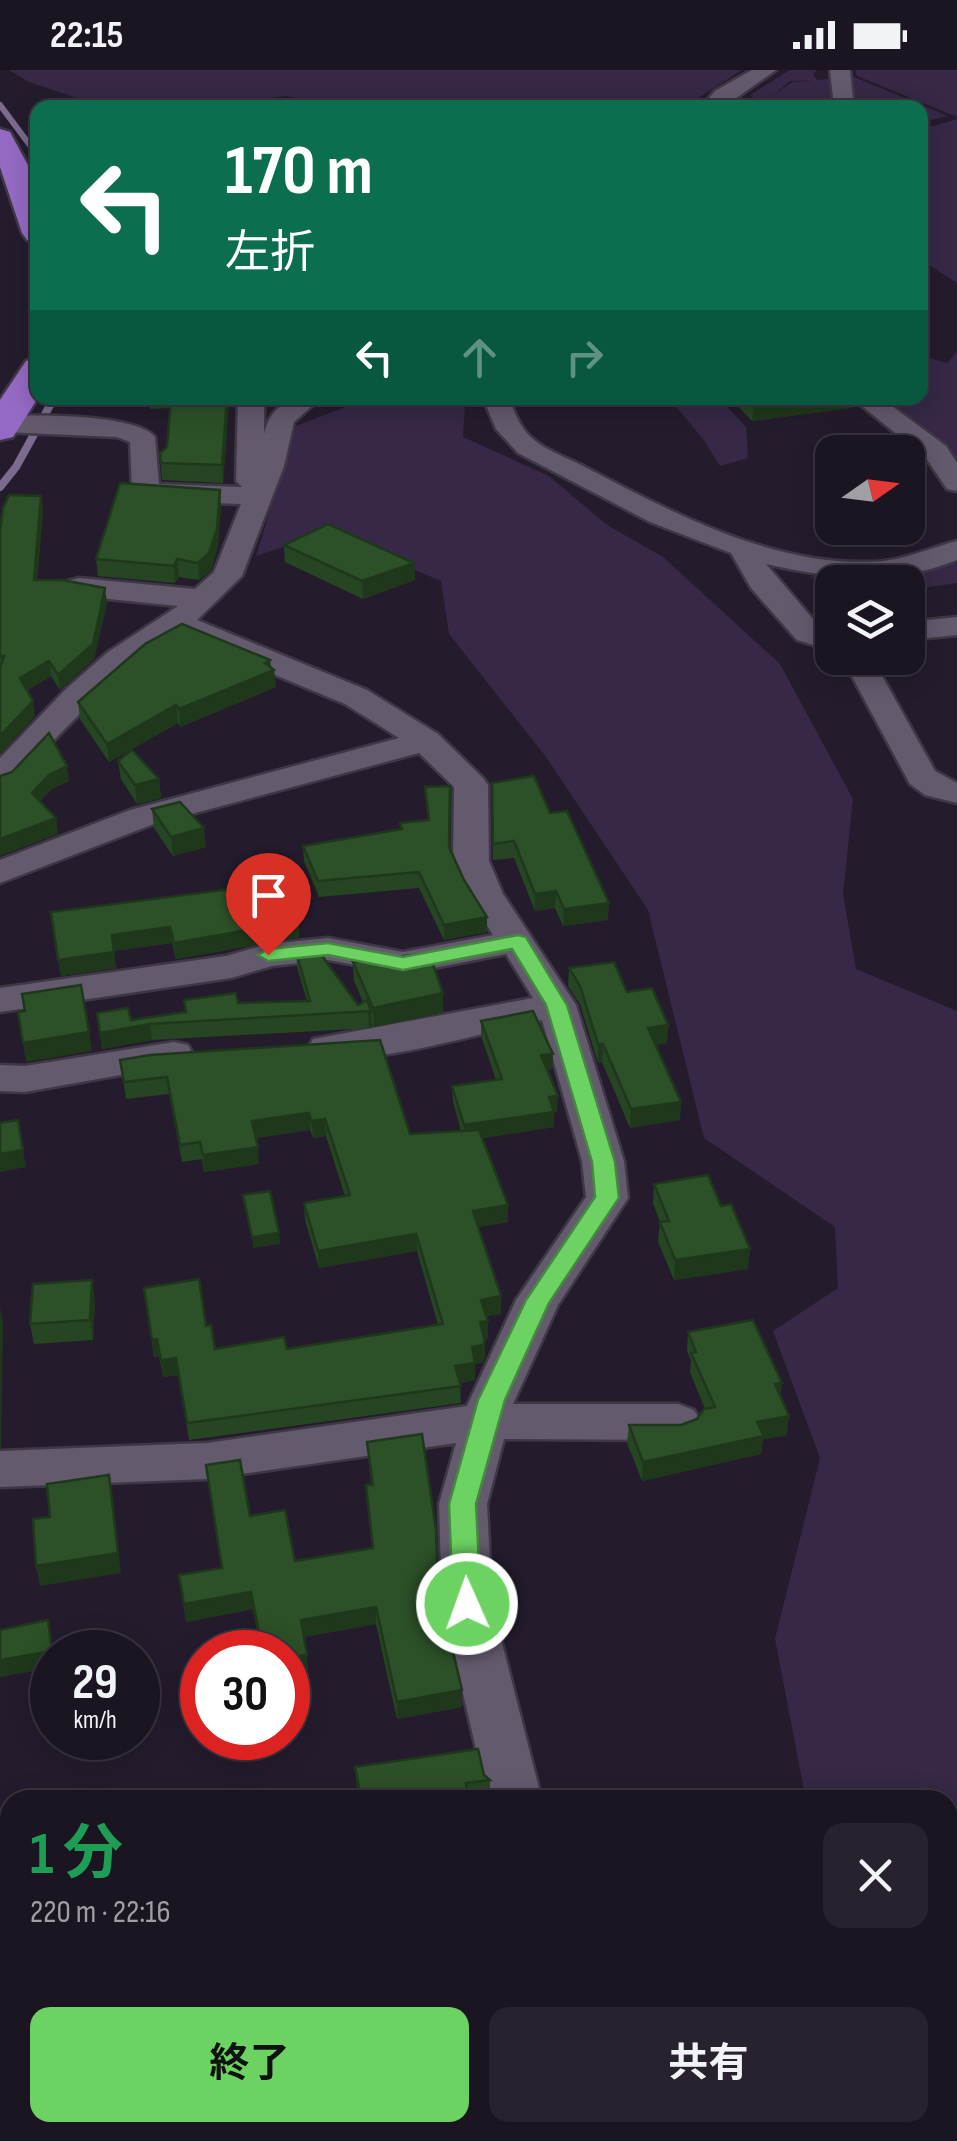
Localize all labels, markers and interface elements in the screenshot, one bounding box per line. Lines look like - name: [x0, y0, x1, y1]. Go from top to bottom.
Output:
- text: 22:15: [50, 13, 123, 58]
- text: 170 m: [225, 130, 373, 214]
- icon: left: [60, 140, 190, 270]
- text: 左折: [225, 226, 315, 281]
- icon: left: [347, 330, 402, 385]
- icon: ahead: [452, 330, 507, 385]
- icon: right: [557, 330, 612, 385]
- north arrow: [815, 435, 925, 545]
- map controls: [815, 435, 925, 675]
- button: layers: [815, 565, 925, 675]
- pin: [226, 853, 311, 956]
- icon: arrive: [241, 868, 296, 923]
- position arrow: [415, 1552, 519, 1656]
- speed limit sign: 30: [180, 1630, 310, 1760]
- text: 29: [72, 1653, 118, 1713]
- text: km/h: [73, 1705, 117, 1736]
- text: 1 分: [30, 1819, 123, 1891]
- button: close: [823, 1823, 928, 1928]
- text: 220 m · 22:16: [30, 1893, 171, 1932]
- button: 終了: [30, 2007, 469, 2122]
- button: 共有: [489, 2007, 928, 2122]

